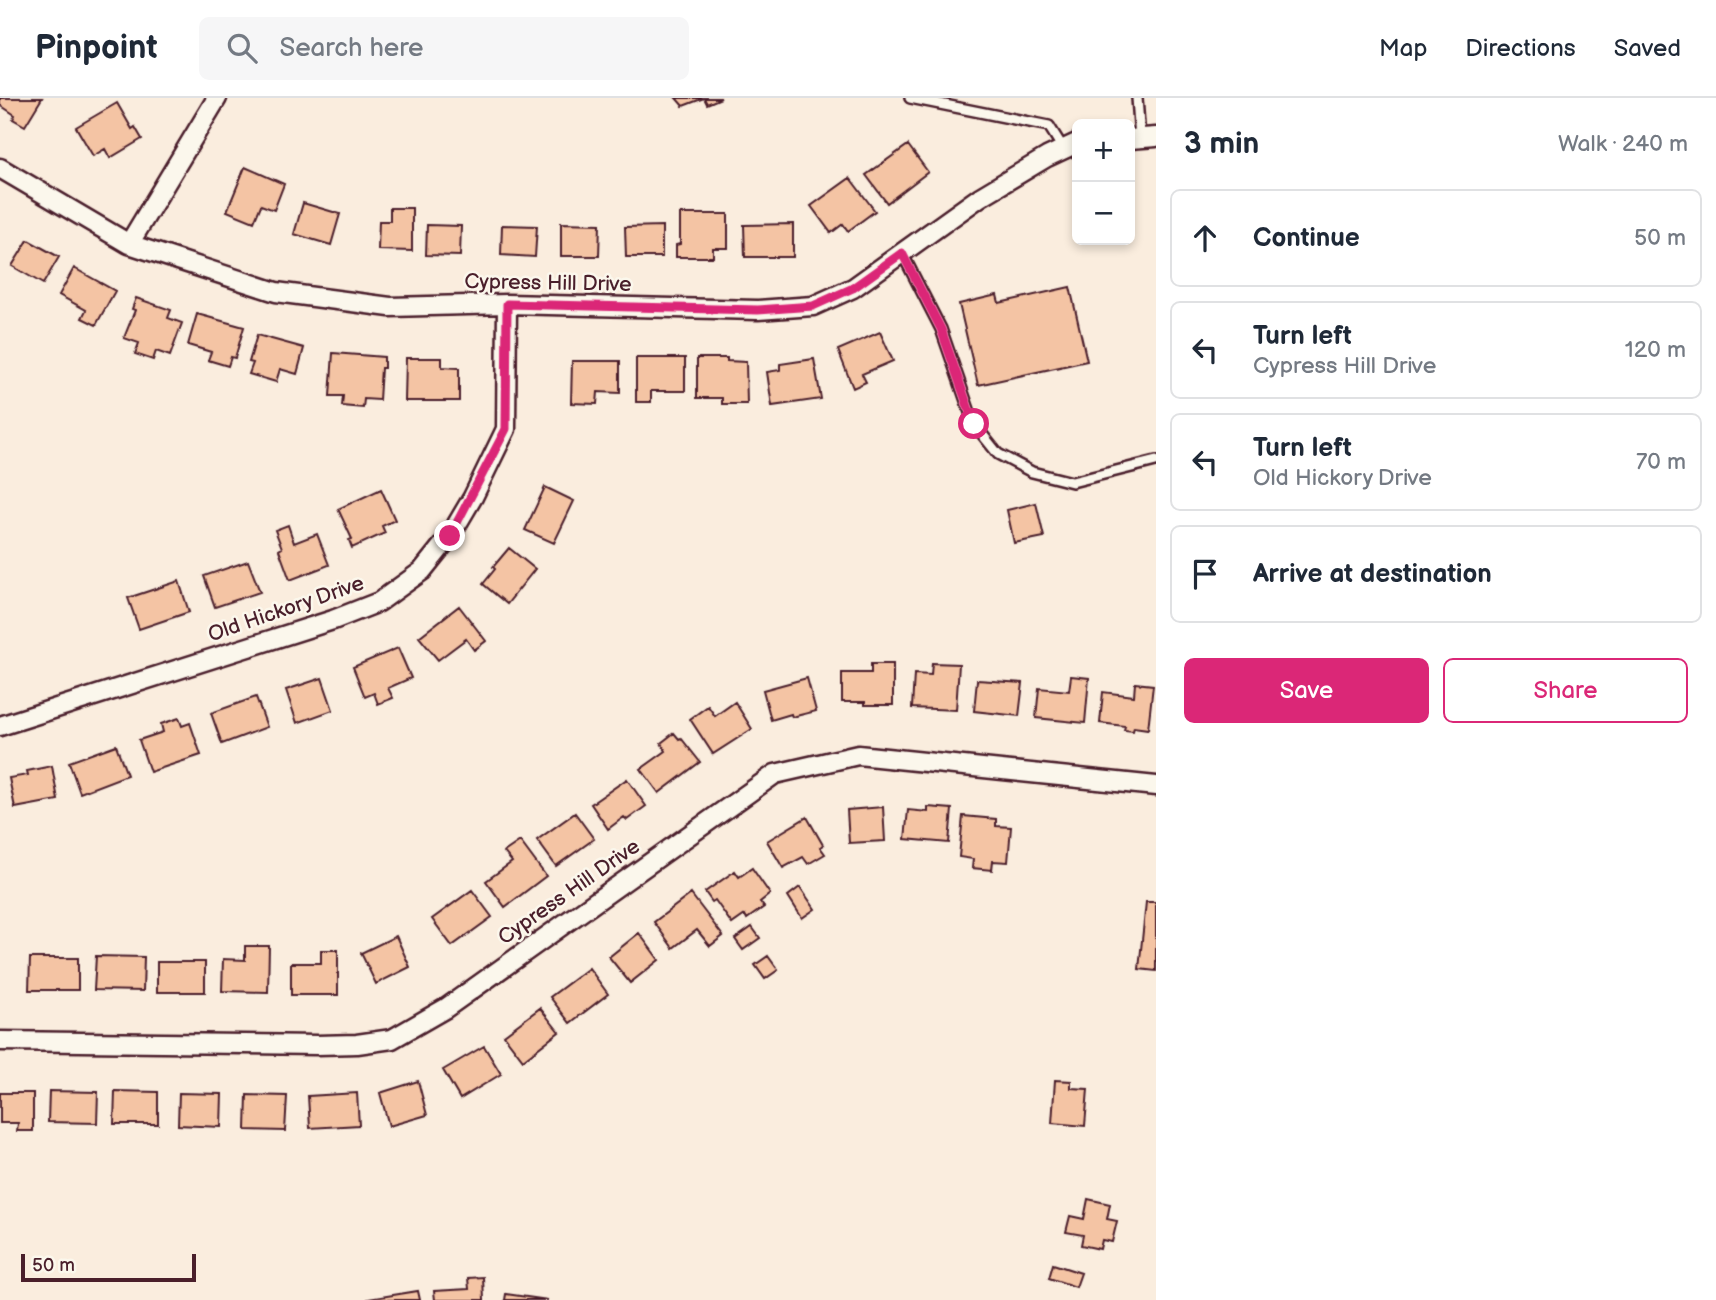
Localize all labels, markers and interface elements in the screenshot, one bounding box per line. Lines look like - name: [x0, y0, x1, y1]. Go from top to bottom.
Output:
- search box: [199, 17, 689, 80]
- text: Pinpoint: [35, 28, 157, 68]
- icon: search: [223, 29, 261, 67]
- text: Search here: [279, 33, 423, 64]
- text: Map: [1379, 34, 1427, 63]
- text: Directions: [1465, 34, 1576, 63]
- text: Saved: [1614, 34, 1681, 63]
- map controls: [1072, 119, 1135, 245]
- button: +: [1072, 119, 1135, 182]
- text: 3 min: [1184, 126, 1259, 162]
- text: Walk · 240 m: [1558, 130, 1688, 158]
- button: −: [1072, 182, 1135, 245]
- icon: ahead: [1186, 219, 1224, 257]
- text: Continue: [1253, 223, 1360, 254]
- text: 50 m: [1634, 224, 1686, 252]
- street label: Cypress Hill Drive: [464, 269, 632, 297]
- text: Turn left: [1253, 321, 1352, 352]
- icon: left: [1186, 331, 1224, 369]
- text: 120 m: [1625, 336, 1686, 364]
- text: Cypress Hill Drive: [1253, 352, 1436, 380]
- route start: [958, 408, 989, 439]
- text: Turn left: [1253, 433, 1352, 464]
- icon: left: [1186, 443, 1224, 481]
- text: 70 m: [1636, 448, 1686, 476]
- text: Old Hickory Drive: [1253, 464, 1432, 492]
- route end: [434, 520, 465, 551]
- icon: arrive: [1186, 555, 1224, 593]
- text: Arrive at destination: [1253, 559, 1492, 590]
- street label: Old Hickory Drive: [205, 571, 367, 647]
- button: Save: [1184, 658, 1429, 723]
- button: Share: [1443, 658, 1688, 723]
- street label: Cypress Hill Drive: [493, 834, 645, 950]
- scale bar: [21, 1251, 196, 1283]
- text: 50 m: [32, 1254, 75, 1277]

